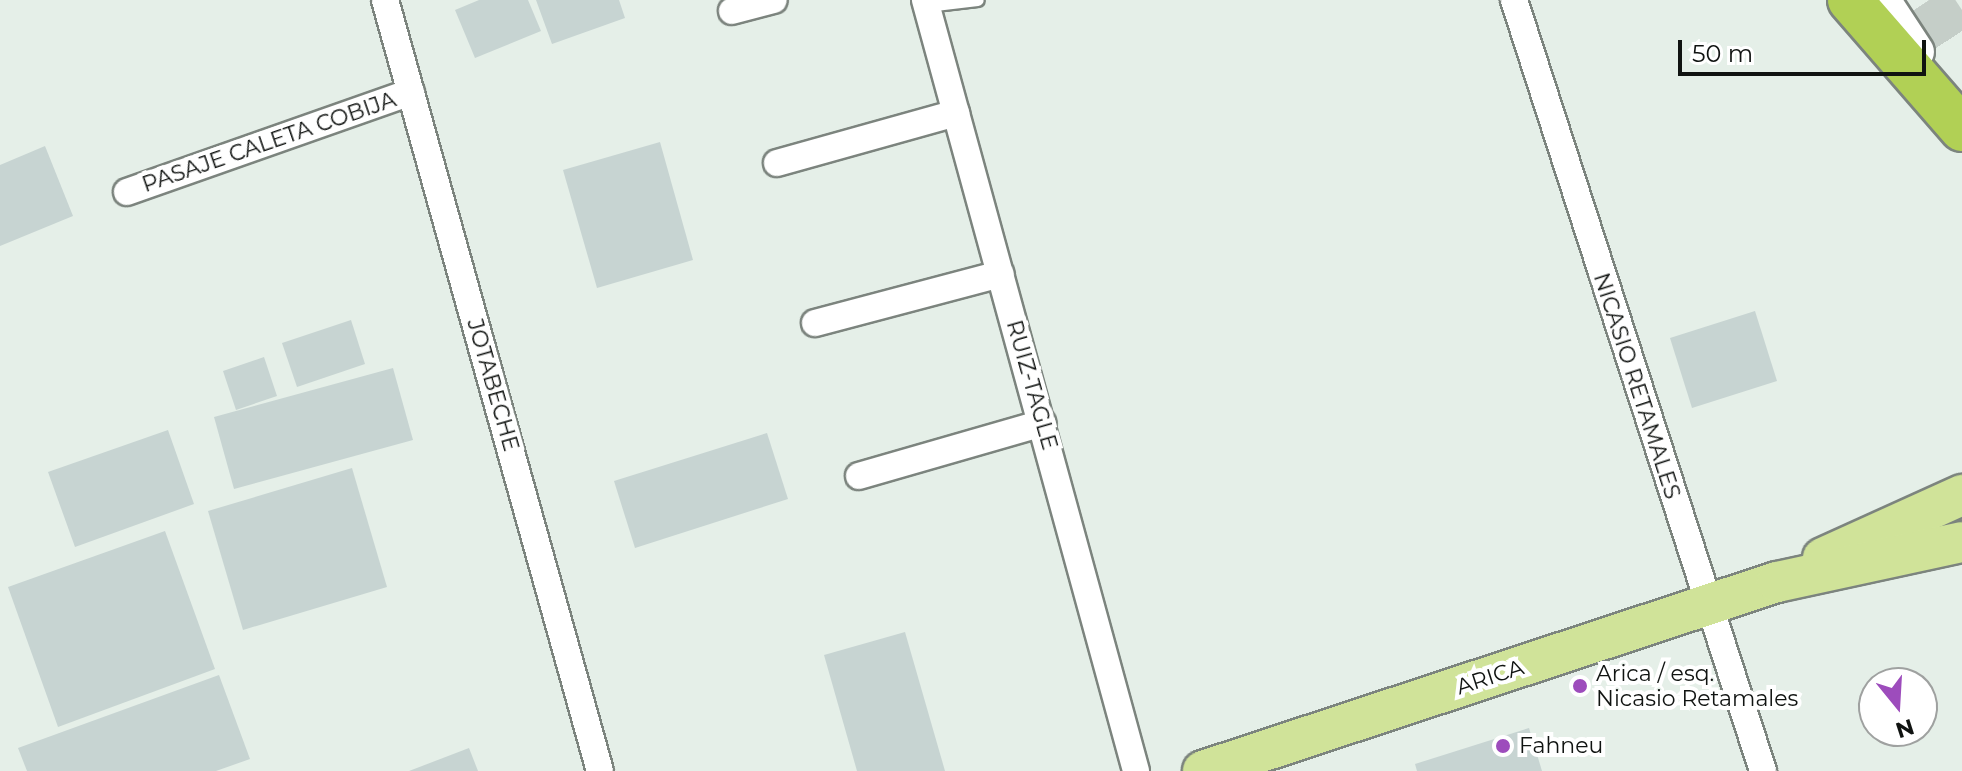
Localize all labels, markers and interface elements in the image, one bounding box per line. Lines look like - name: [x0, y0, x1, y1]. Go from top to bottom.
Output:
- scale bar: [1682, 24, 1930, 74]
- text: 50 m: [1692, 39, 1753, 68]
- street label: PASAJE CALETA COBIJA: [139, 86, 399, 198]
- street label: NICASIO RETAMALES: [1588, 270, 1686, 502]
- street label: JOTABECHE: [462, 316, 524, 454]
- street label: RUIZ-TAGLE: [1001, 317, 1063, 453]
- street label: ARICA: [1453, 654, 1527, 700]
- place label: Arica / esq. Nicasio Retamales: [1596, 660, 1798, 712]
- north arrow: [1858, 667, 1938, 747]
- marker: Arica / esq. Nicasio Retamales: [1571, 677, 1589, 695]
- text: N: [1892, 713, 1918, 744]
- place label: Fahneu: [1519, 733, 1603, 759]
- marker: Fahneu: [1494, 737, 1512, 755]

